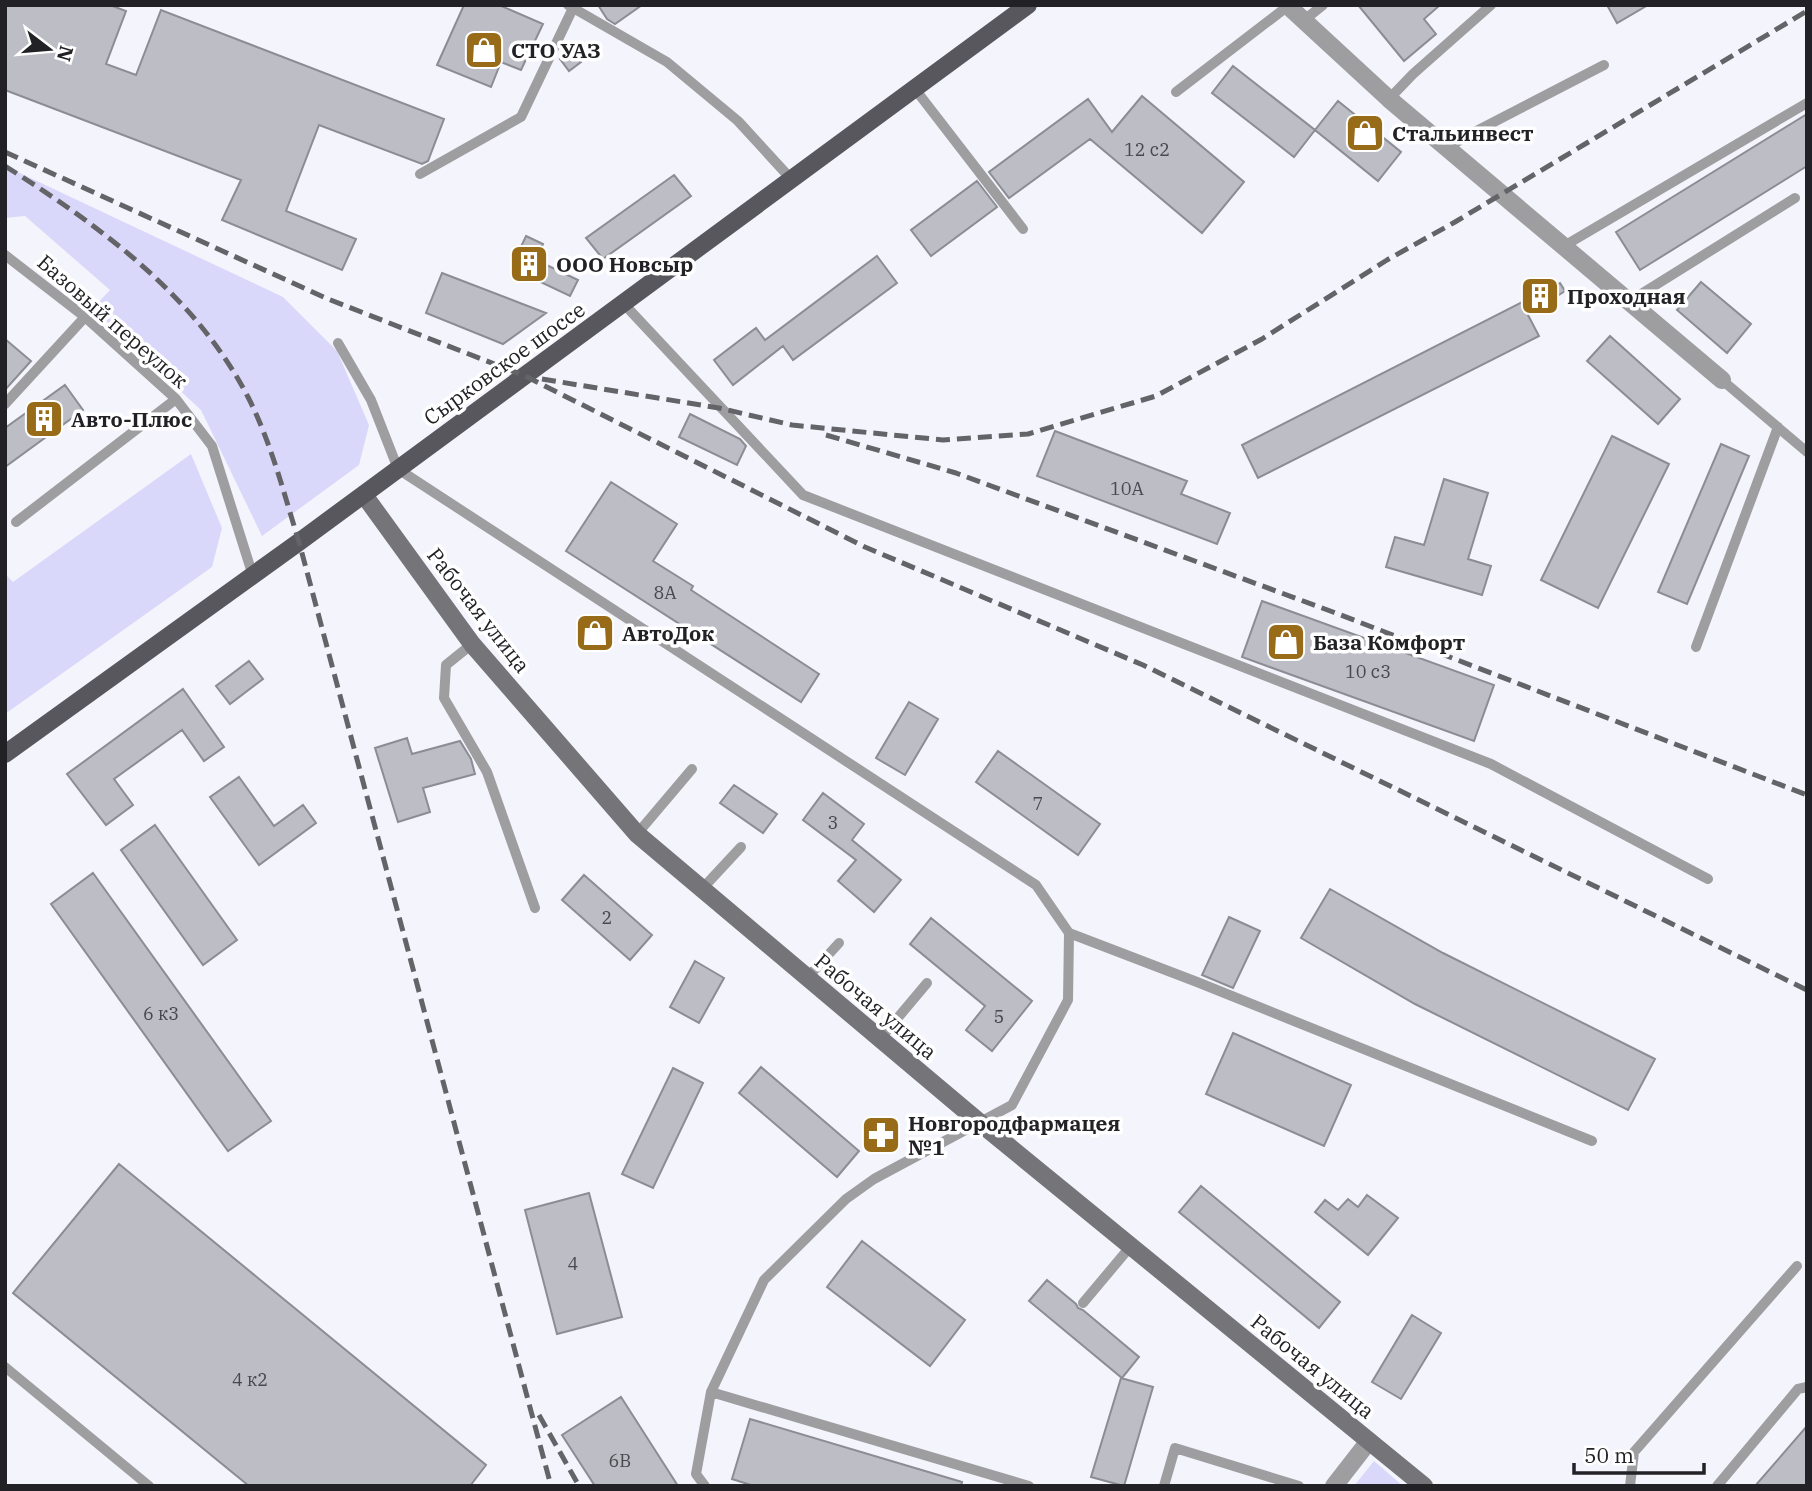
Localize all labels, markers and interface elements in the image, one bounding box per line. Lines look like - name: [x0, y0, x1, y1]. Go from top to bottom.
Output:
- north arrow: [14, 14, 84, 84]
- shop icon: СТО УАЗ: [463, 29, 505, 71]
- place label: СТО УАЗ: [511, 36, 601, 64]
- text: N: [52, 43, 79, 64]
- shop icon: Стальинвест: [1344, 112, 1386, 154]
- place label: Стальинвест: [1392, 119, 1534, 147]
- house number: 12 с2: [1124, 138, 1170, 161]
- building icon: ООО Новсыр: [508, 243, 550, 285]
- street label: Базовый переулок: [32, 248, 194, 394]
- place label: ООО Новсыр: [556, 250, 693, 278]
- building icon: Проходная: [1519, 275, 1561, 317]
- place label: Проходная: [1567, 282, 1686, 310]
- street label: Сырковское шоссе: [418, 295, 590, 431]
- building icon: Авто-Плюс: [23, 398, 65, 440]
- place label: Авто-Плюс: [71, 405, 192, 433]
- house number: 10А: [1110, 477, 1145, 500]
- street label: Рабочая улица: [421, 542, 537, 678]
- house number: 8А: [653, 581, 677, 604]
- shop icon: АвтоДок: [574, 612, 616, 654]
- place label: АвтоДок: [622, 619, 714, 647]
- shop icon: База Комфорт: [1265, 621, 1307, 663]
- place label: База Комфорт: [1313, 628, 1465, 656]
- house number: 10 с3: [1345, 660, 1391, 683]
- house number: 7: [1033, 792, 1043, 815]
- house number: 3: [828, 811, 838, 834]
- house number: 2: [602, 906, 612, 929]
- street label: Рабочая улица: [809, 947, 943, 1065]
- house number: 6 к3: [143, 1002, 179, 1025]
- house number: 5: [994, 1005, 1004, 1028]
- place label: Новгородфармацея №1: [908, 1109, 1120, 1161]
- pharmacy icon: Новгородфармацея №1: [860, 1114, 902, 1156]
- house number: 4: [568, 1252, 578, 1275]
- street label: Рабочая улица: [1245, 1307, 1381, 1425]
- house number: 4 к2: [232, 1368, 268, 1391]
- scale bar: [1574, 1432, 1703, 1476]
- text: 50 m: [1584, 1441, 1634, 1469]
- house number: 6В: [609, 1449, 631, 1472]

